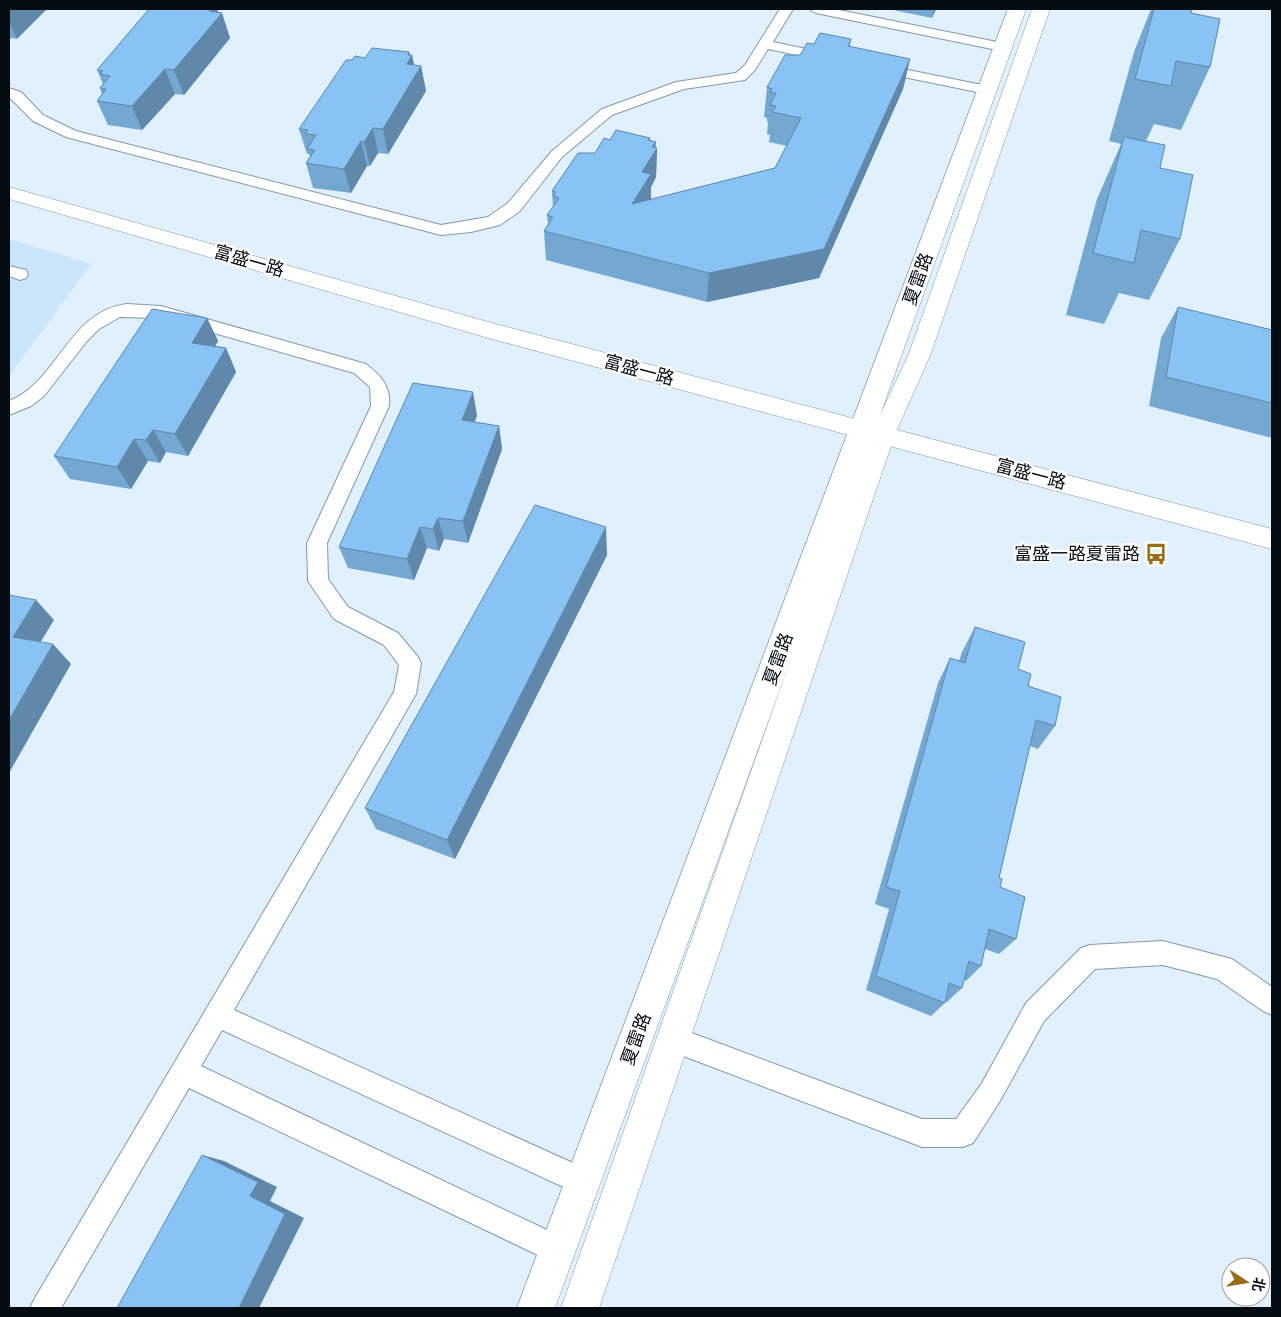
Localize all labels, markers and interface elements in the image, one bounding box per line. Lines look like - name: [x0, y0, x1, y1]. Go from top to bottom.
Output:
- street label: 富盛一路: [211, 241, 287, 281]
- street label: 夏雷路: [898, 250, 938, 308]
- street label: 富盛一路: [601, 350, 677, 390]
- street label: 富盛一路: [993, 454, 1069, 494]
- bus stop icon: 富盛一路夏雷路: [1143, 541, 1169, 567]
- place label: 富盛一路夏雷路: [1014, 543, 1140, 565]
- street label: 夏雷路: [758, 630, 798, 688]
- street label: 夏雷路: [616, 1010, 656, 1068]
- north arrow: [1221, 1257, 1271, 1307]
- text: 北: [1248, 1276, 1268, 1293]

